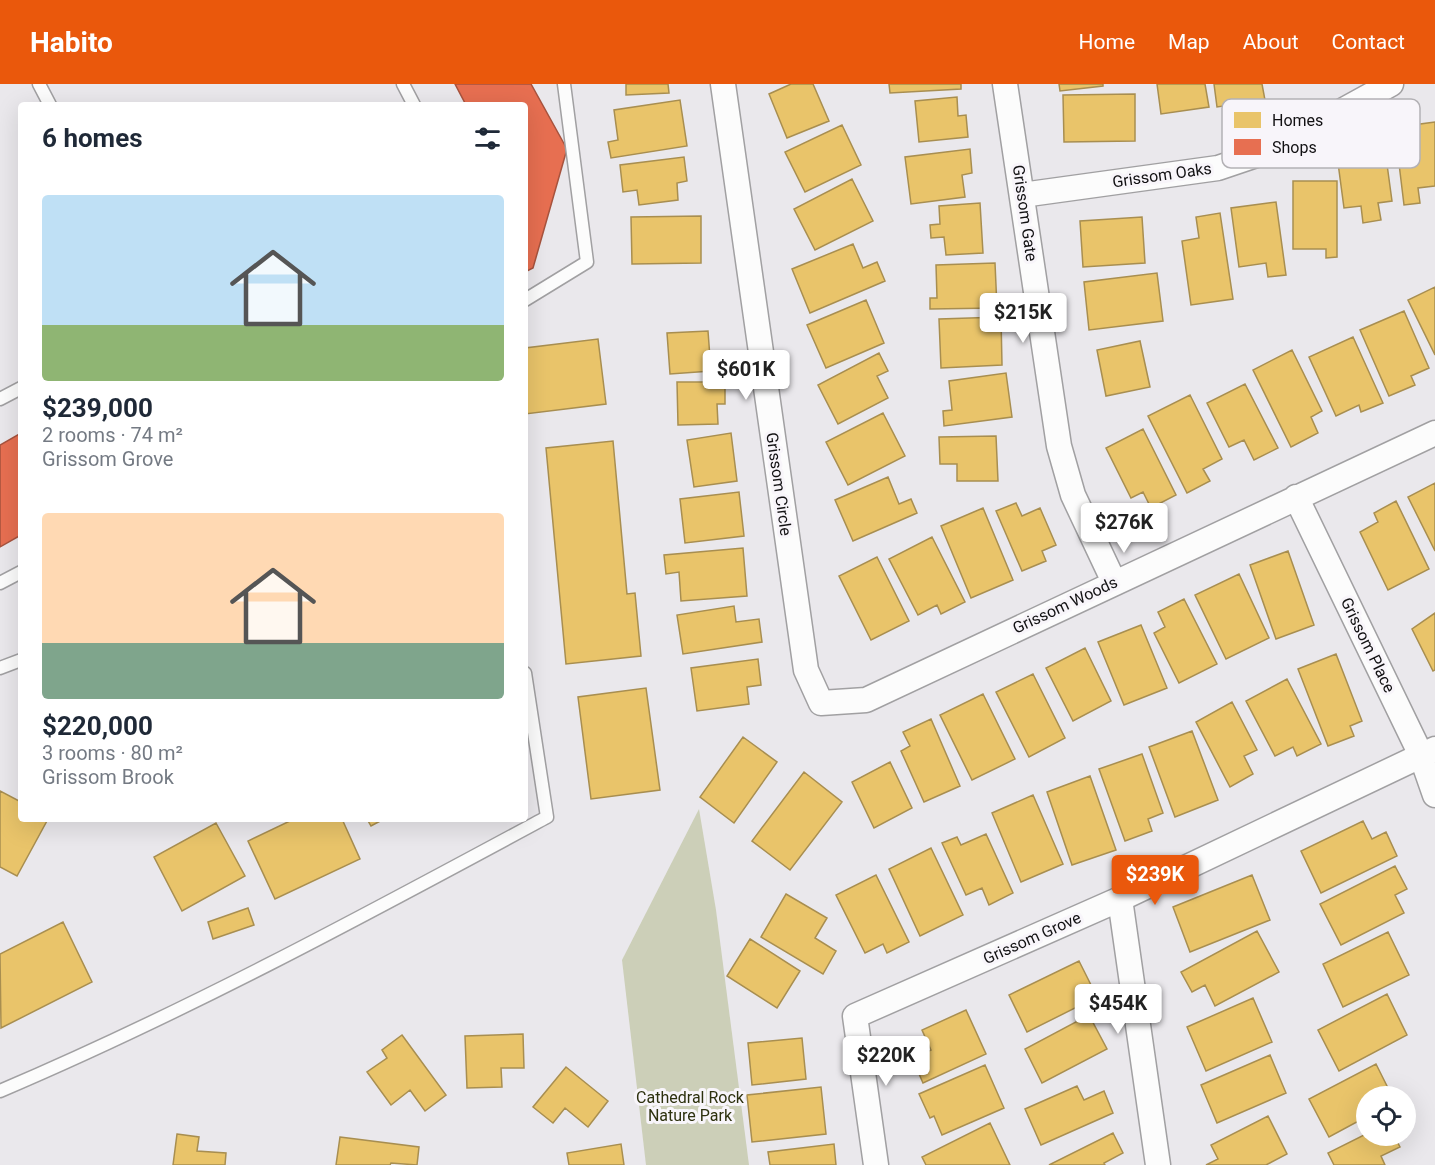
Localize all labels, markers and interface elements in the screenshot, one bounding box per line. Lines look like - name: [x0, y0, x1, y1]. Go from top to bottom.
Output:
- text: Habito: [30, 26, 113, 59]
- text: Home: [1079, 30, 1135, 54]
- text: Map: [1168, 30, 1210, 54]
- text: About: [1243, 30, 1299, 54]
- text: Contact: [1332, 30, 1405, 54]
- legend: [1222, 99, 1420, 168]
- text: Homes: [1272, 111, 1323, 130]
- icon: filters: [471, 122, 504, 155]
- text: 6 homes: [42, 123, 143, 153]
- text: Shops: [1272, 138, 1317, 157]
- street label: Grissom Oaks: [1111, 159, 1213, 191]
- street label: Grissom Gate: [1009, 164, 1041, 262]
- icon: home: [219, 234, 327, 342]
- pin: $215K: [981, 293, 1065, 344]
- text: $215K: [994, 300, 1052, 324]
- pin: $601K: [704, 350, 788, 401]
- text: $601K: [717, 357, 775, 381]
- text: $239,000: [42, 393, 153, 423]
- text: 2 rooms · 74 m²: [42, 423, 183, 447]
- street label: Grissom Circle: [762, 431, 796, 537]
- text: Grissom Grove: [42, 447, 173, 471]
- pin: $276K: [1082, 503, 1166, 554]
- text: $276K: [1095, 510, 1153, 534]
- icon: home: [219, 552, 327, 660]
- street label: Grissom Woods: [1010, 572, 1120, 638]
- street label: Grissom Place: [1337, 594, 1399, 696]
- text: $220,000: [42, 711, 153, 741]
- text: 3 rooms · 80 m²: [42, 741, 183, 765]
- text: Grissom Brook: [42, 765, 174, 789]
- pin: $239K: [1113, 855, 1197, 906]
- text: $239K: [1126, 862, 1184, 886]
- street label: Grissom Grove: [980, 908, 1084, 968]
- pin: $454K: [1076, 984, 1160, 1035]
- text: $454K: [1089, 991, 1147, 1015]
- pin: $220K: [844, 1036, 928, 1087]
- text: $220K: [857, 1043, 915, 1067]
- map controls: [1356, 1086, 1416, 1146]
- button: locate: [1356, 1086, 1416, 1146]
- park label: Cathedral Rock Nature Park: [636, 1088, 745, 1125]

